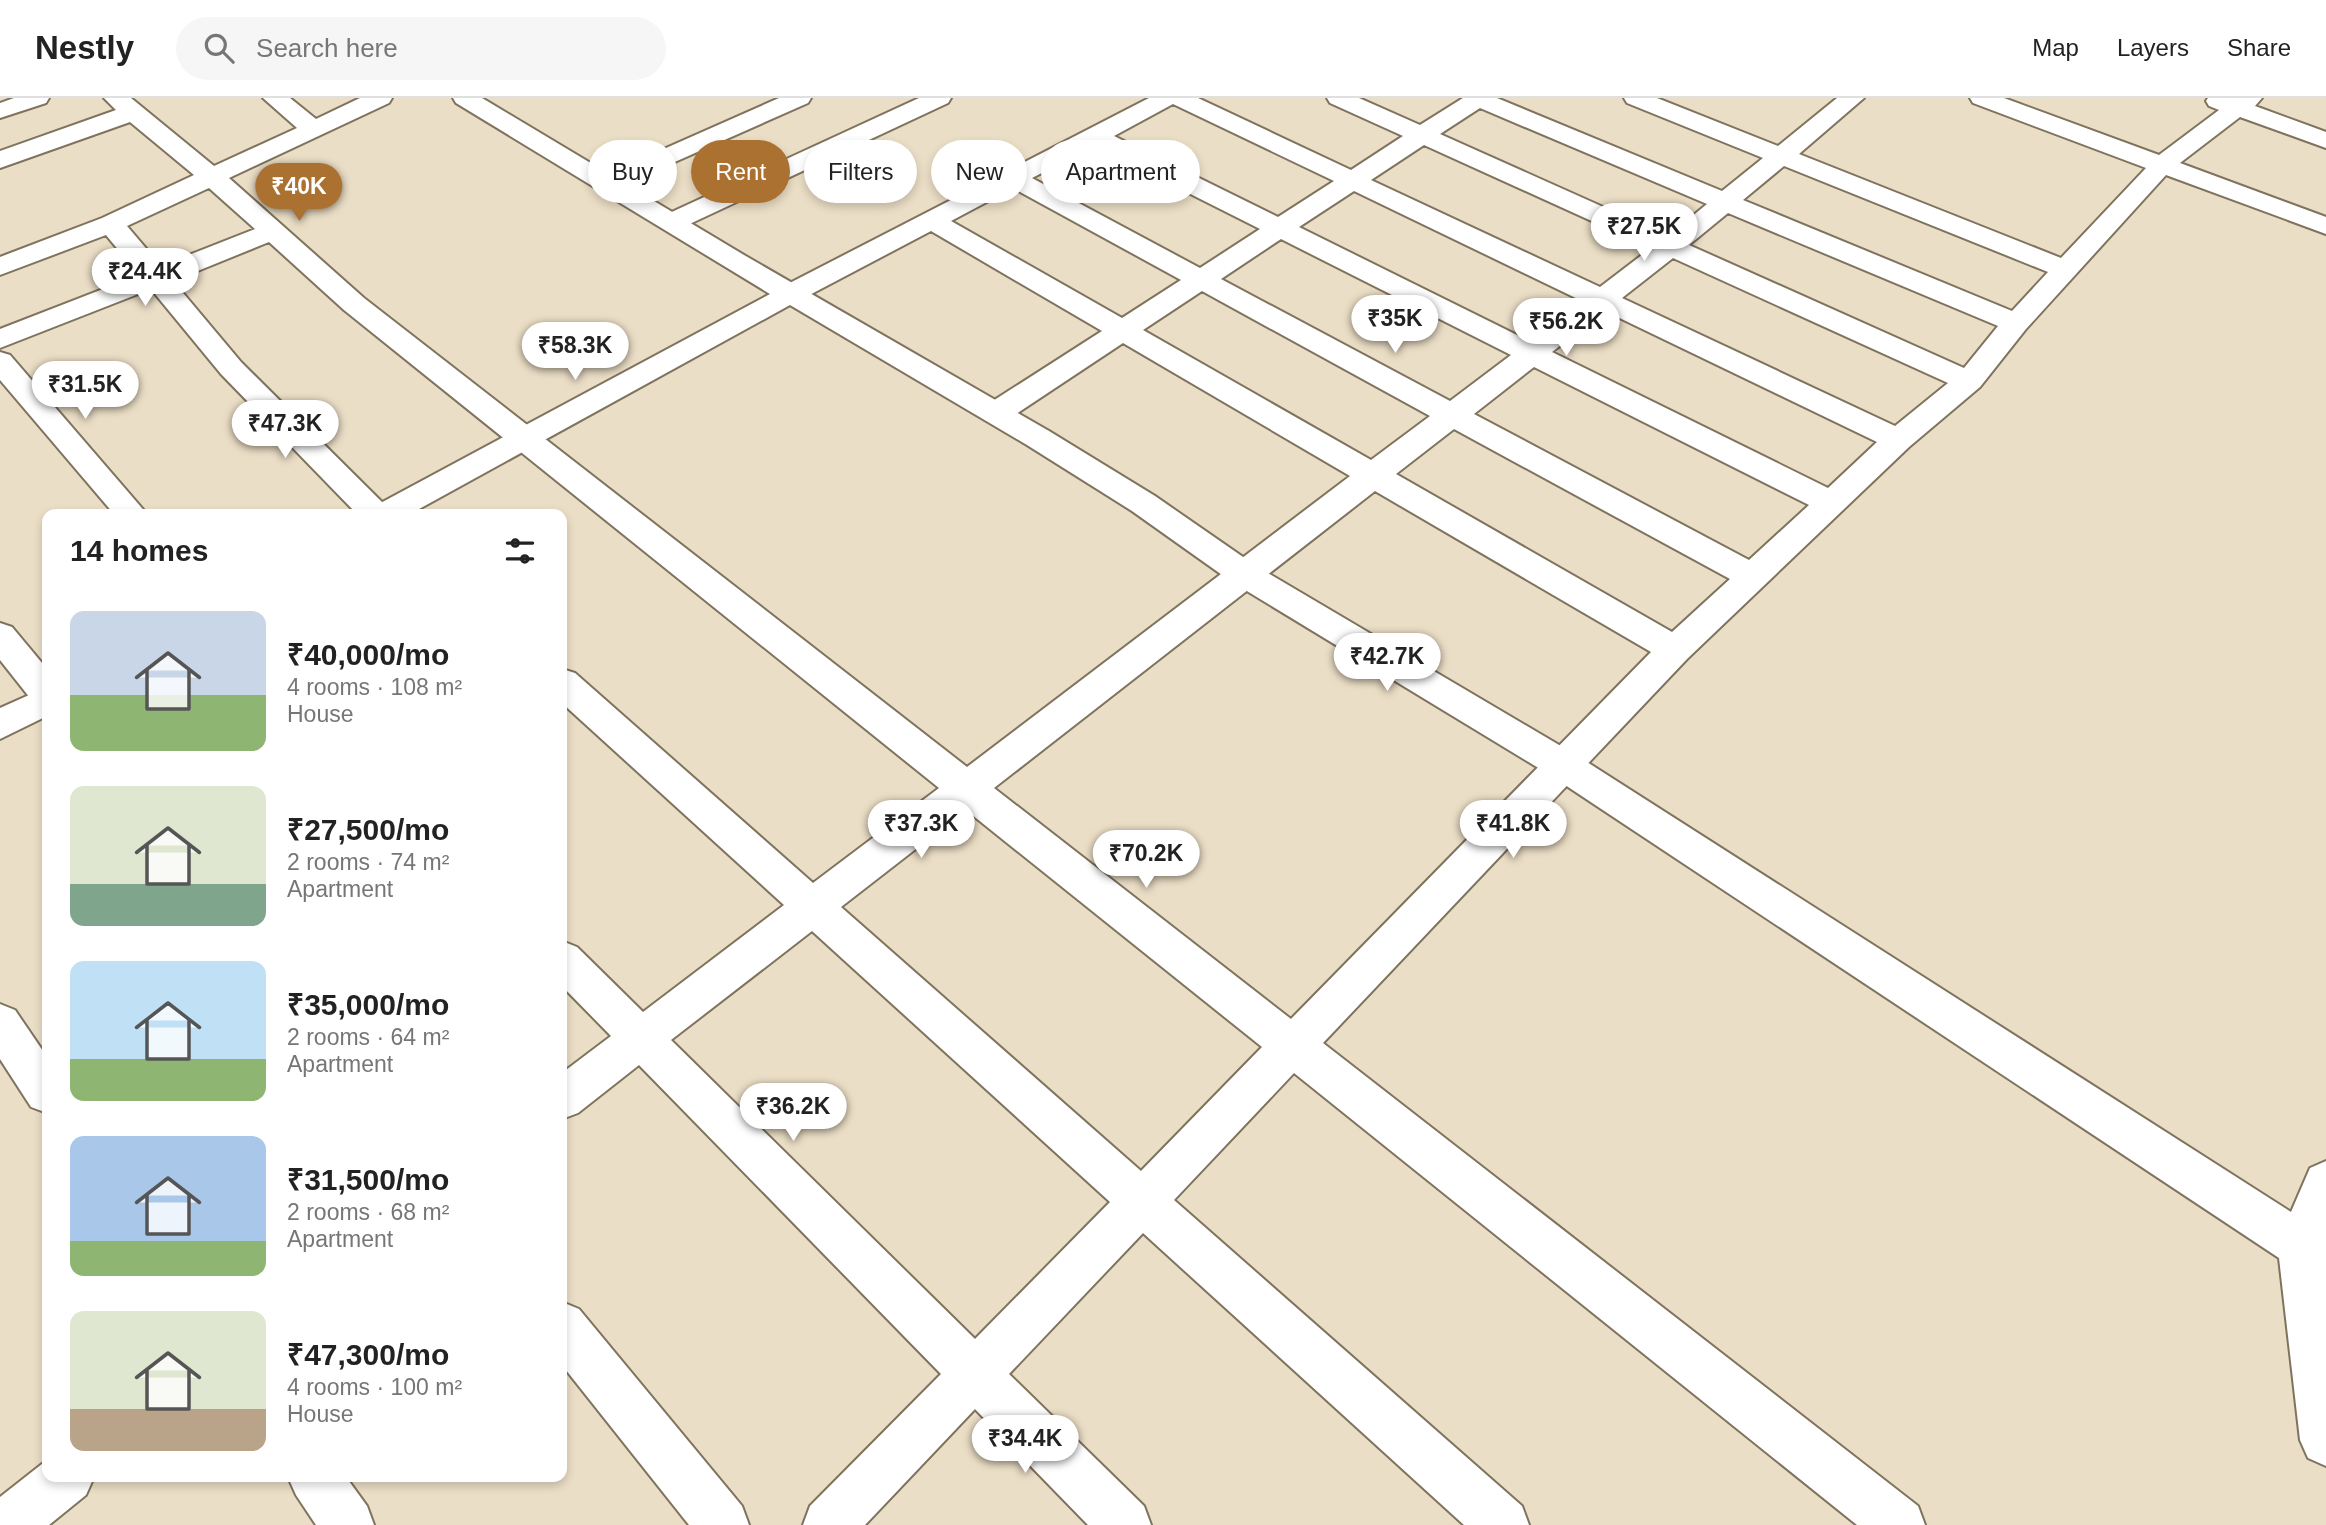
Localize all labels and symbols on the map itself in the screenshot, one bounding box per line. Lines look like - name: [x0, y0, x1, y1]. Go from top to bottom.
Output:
- pin: ₹40K: [258, 164, 340, 223]
- pin: ₹27.5K: [1587, 204, 1701, 263]
- pin: ₹24.4K: [88, 248, 202, 308]
- pin: ₹35K: [1354, 296, 1436, 355]
- pin: ₹56.2K: [1509, 299, 1623, 358]
- pin: ₹58.3K: [518, 322, 632, 382]
- pin: ₹31.5K: [28, 362, 142, 421]
- pin: ₹47.3K: [228, 400, 342, 460]
- pin: ₹42.7K: [1330, 634, 1444, 693]
- pin: ₹37.3K: [864, 800, 978, 860]
- pin: ₹41.8K: [1456, 800, 1570, 860]
- pin: ₹70.2K: [1089, 830, 1203, 890]
- pin: ₹36.2K: [736, 1084, 850, 1143]
- pin: ₹34.4K: [968, 1416, 1082, 1475]

